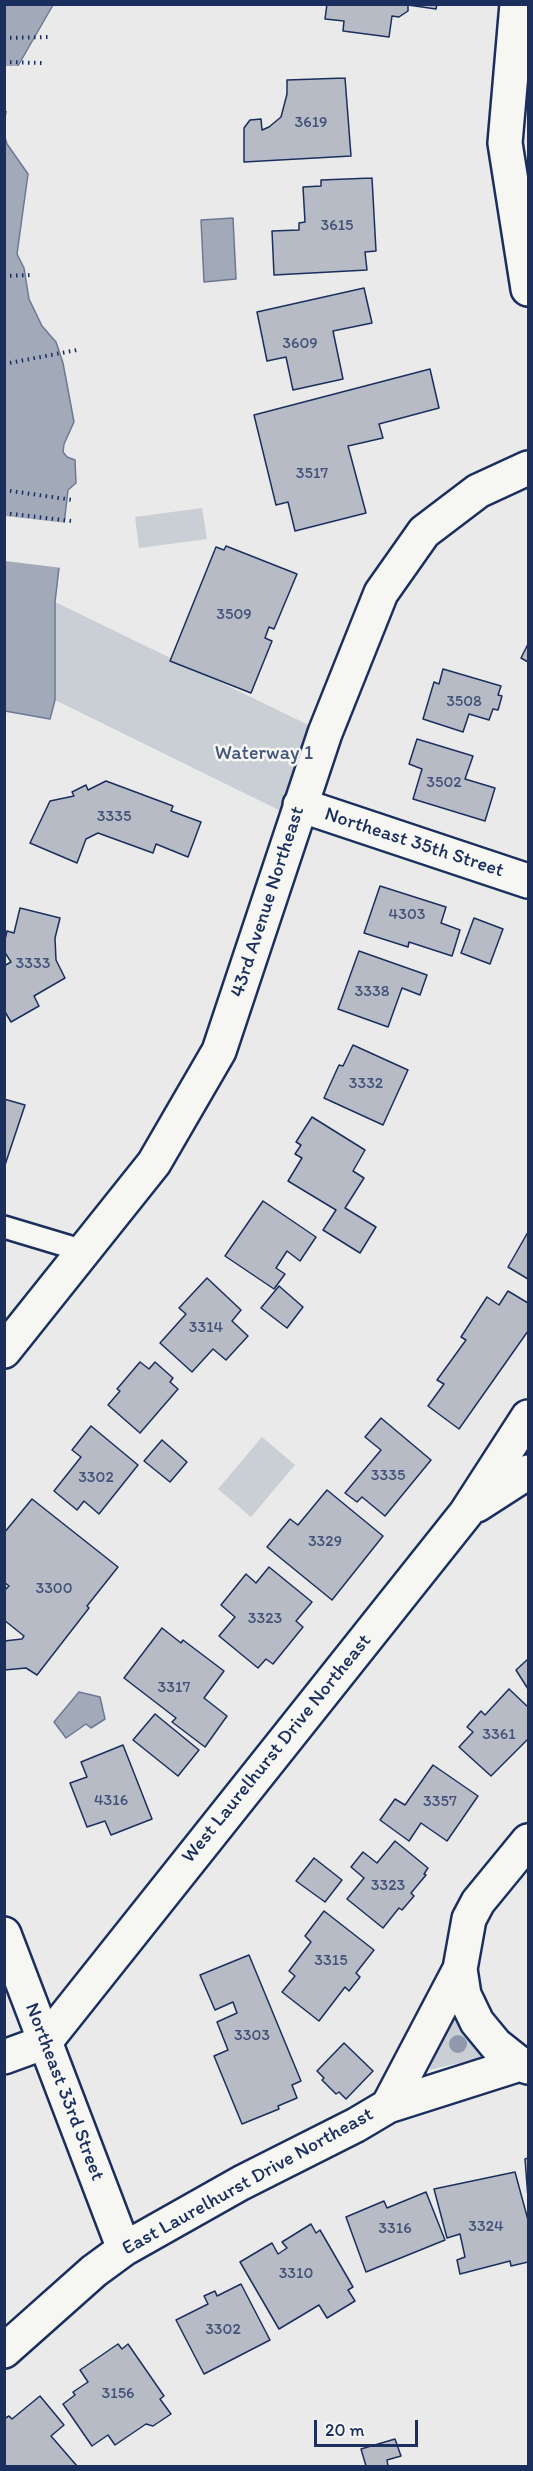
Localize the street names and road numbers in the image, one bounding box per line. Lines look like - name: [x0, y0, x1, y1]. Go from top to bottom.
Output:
- street label: Northeast 35th Street: [321, 803, 507, 883]
- street label: 43rd Avenue Northeast: [226, 804, 310, 1000]
- street label: West Laurelhurst Drive Northeast: [177, 1630, 377, 1868]
- street label: Northeast 33rd Street: [19, 2000, 109, 2184]
- street label: East Laurelhurst Drive Northeast: [118, 2103, 378, 2261]

